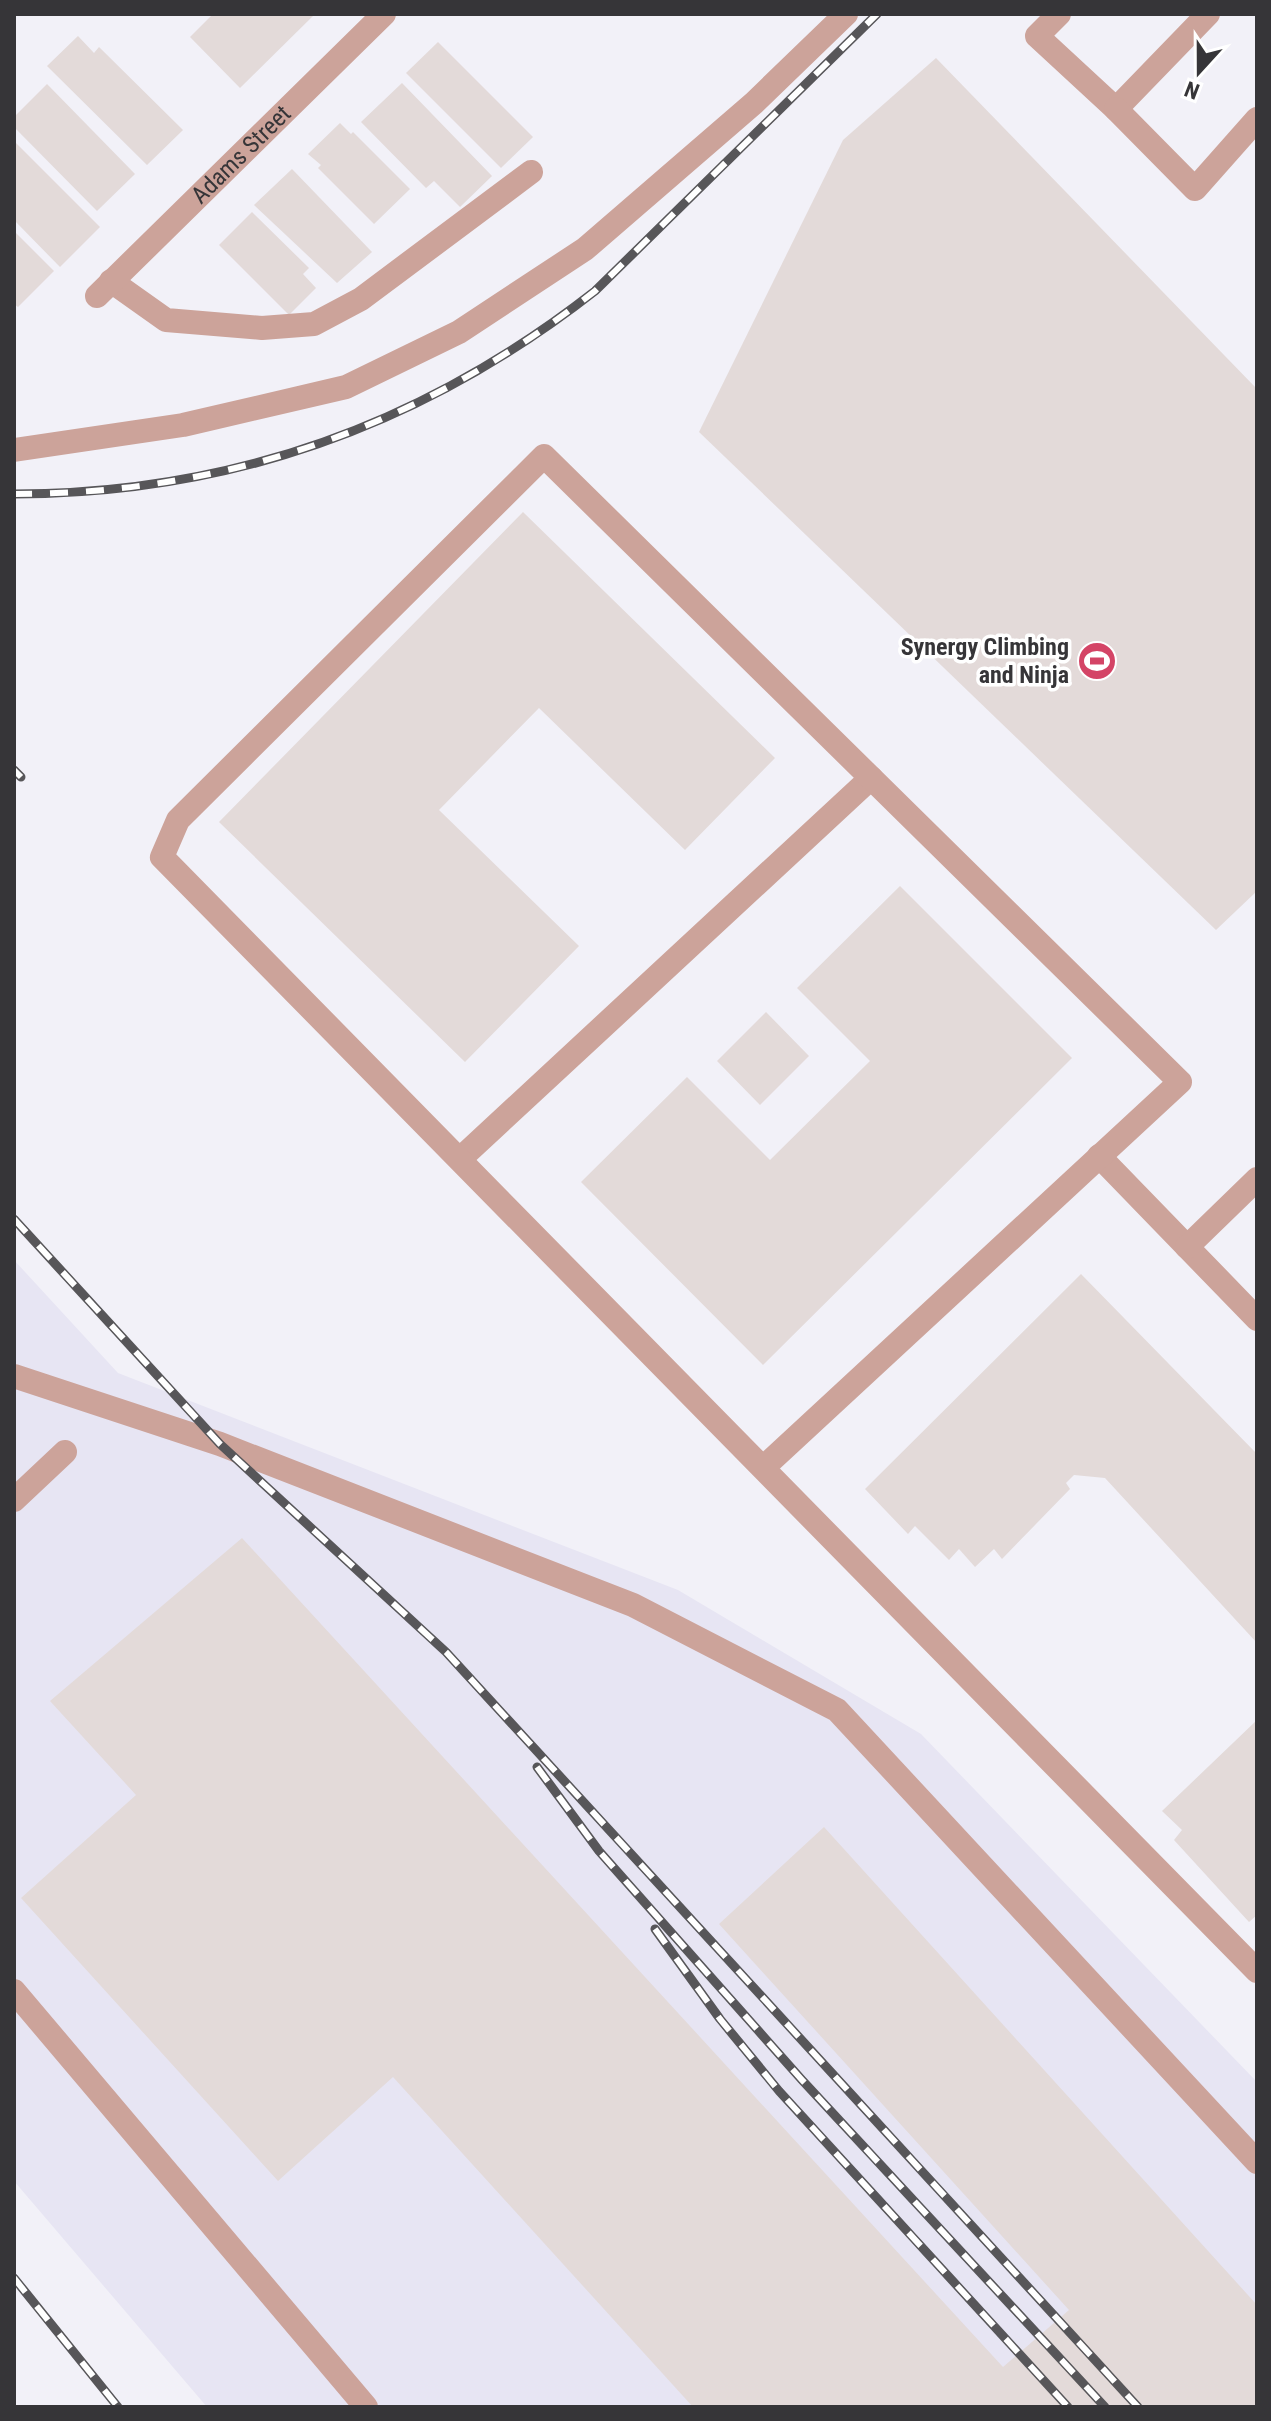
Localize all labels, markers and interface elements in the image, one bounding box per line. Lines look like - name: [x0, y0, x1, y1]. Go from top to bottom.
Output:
- north arrow: [1159, 32, 1239, 112]
- text: N: [1181, 76, 1203, 104]
- street label: Adams Street: [186, 100, 297, 209]
- place label: Synergy Climbing and Ninja: [901, 633, 1069, 689]
- sports icon: Synergy Climbing and Ninja: [1076, 640, 1118, 682]

